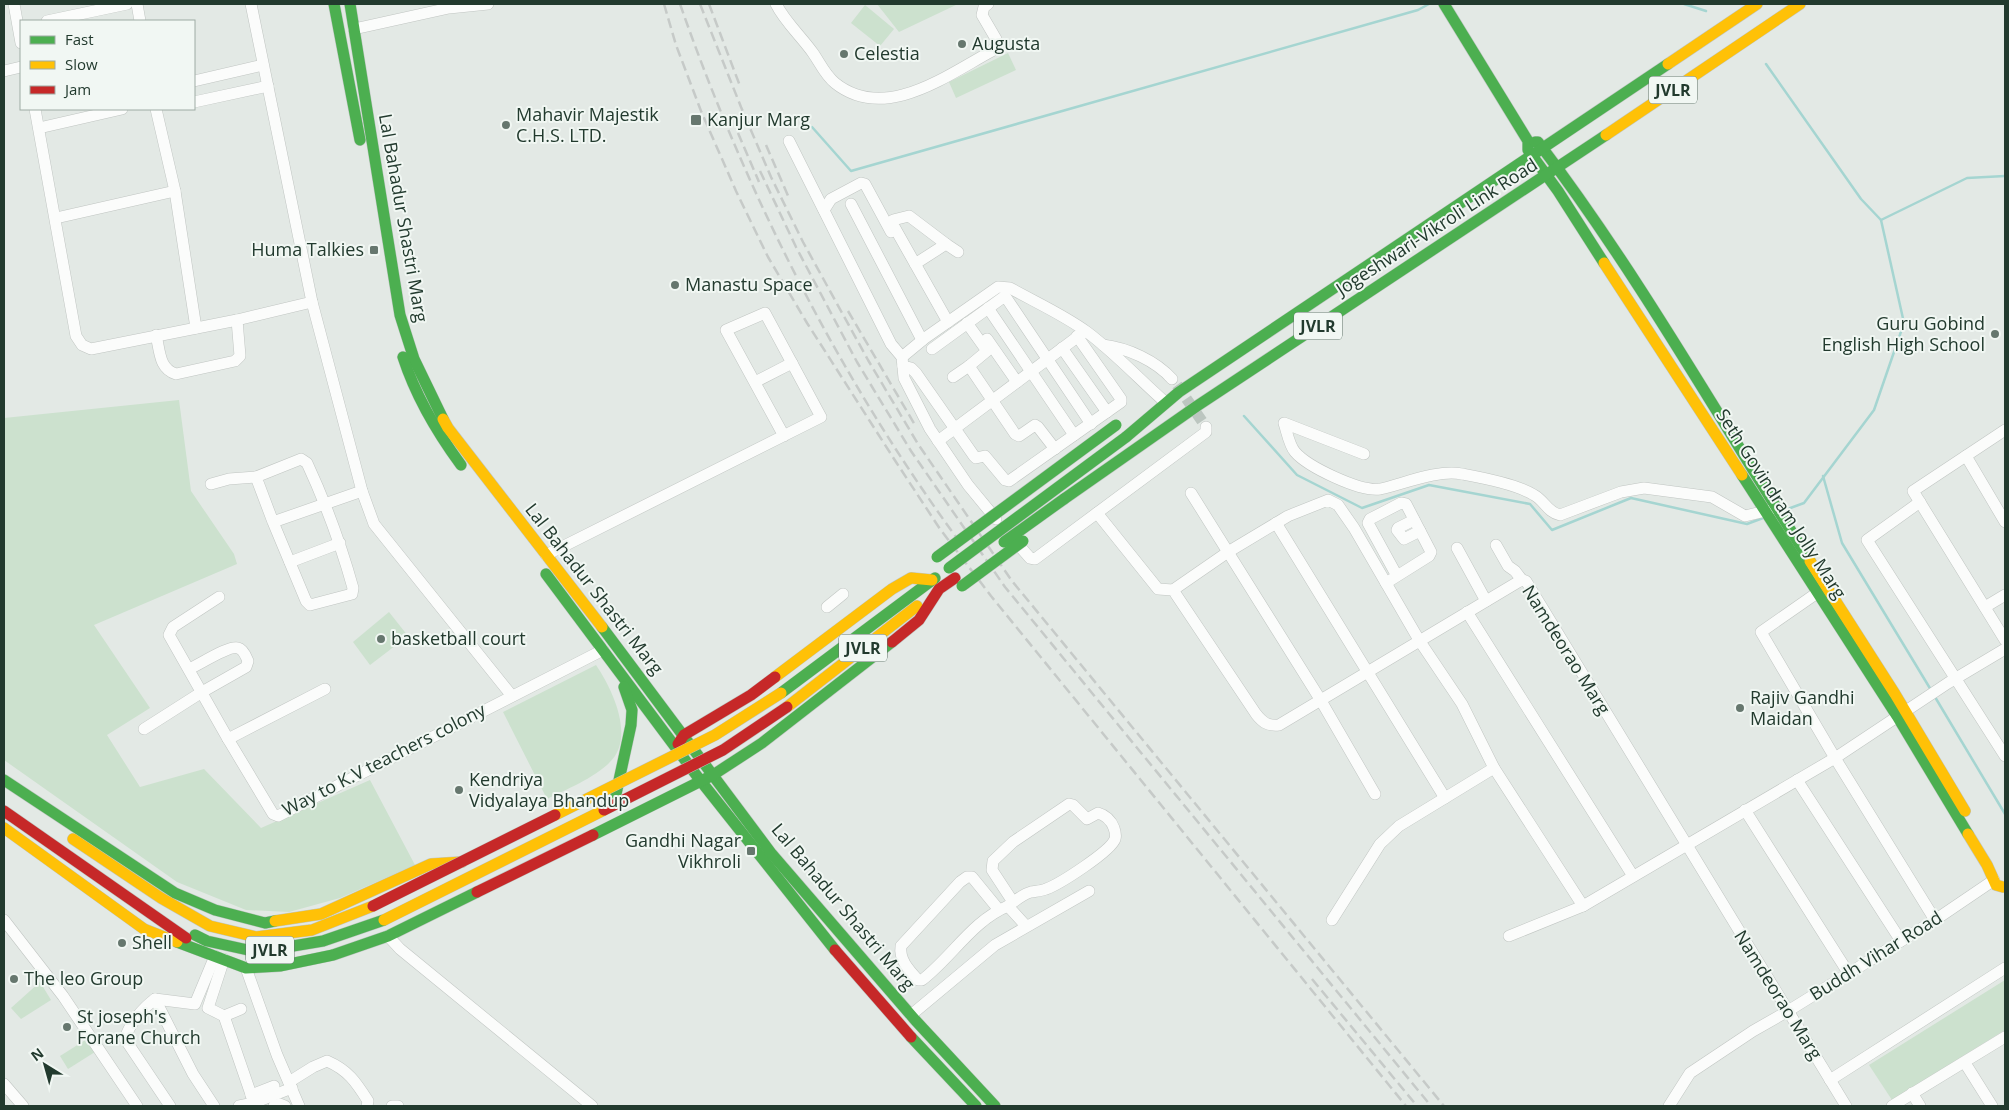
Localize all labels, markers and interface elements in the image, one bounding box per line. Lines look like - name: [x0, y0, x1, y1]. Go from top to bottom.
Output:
- legend: [20, 20, 195, 110]
- text: Fast: [65, 29, 94, 49]
- place label: Augusta: [972, 31, 1040, 55]
- marker: Augusta: [956, 38, 968, 50]
- place label: Celestia: [854, 41, 920, 65]
- marker: Celestia: [838, 48, 850, 60]
- text: Slow: [65, 54, 98, 74]
- road number: JVLR: [1649, 76, 1697, 104]
- text: Jam: [63, 79, 91, 99]
- place label: Mahavir Majestik C.H.S. LTD.: [516, 102, 659, 147]
- place label: Kanjur Marg: [707, 107, 810, 131]
- street label: Lal Bahadur Shastri Marg: [374, 112, 434, 324]
- marker: Kanjur Marg: [689, 113, 703, 127]
- marker: Mahavir Majestik C.H.S. LTD.: [500, 119, 512, 131]
- street label: Jogeshwari-Vikroli Link Road: [1329, 152, 1542, 301]
- place label: Huma Talkies: [251, 237, 364, 261]
- marker: Huma Talkies: [368, 244, 380, 256]
- place label: Manastu Space: [685, 272, 813, 296]
- marker: Manastu Space: [669, 279, 681, 291]
- place label: Guru Gobind English High School: [1822, 311, 1985, 356]
- road number: JVLR: [1294, 312, 1342, 340]
- marker: Guru Gobind English High School: [1989, 328, 2001, 340]
- street label: Seth Govindram Jolly Marg: [1711, 404, 1852, 603]
- street label: Lal Bahadur Shastri Marg: [520, 498, 669, 679]
- street label: Namdeorao Marg: [1517, 580, 1616, 719]
- place label: basketball court: [391, 626, 526, 650]
- marker: basketball court: [375, 633, 387, 645]
- road number: JVLR: [839, 634, 887, 661]
- place label: Rajiv Gandhi Maidan: [1750, 685, 1855, 730]
- street label: Way to K.V teachers colony: [278, 697, 490, 821]
- marker: Rajiv Gandhi Maidan: [1734, 702, 1746, 714]
- place label: Kendriya Vidyalaya Bhandup: [469, 767, 629, 812]
- marker: Kendriya Vidyalaya Bhandup: [453, 784, 465, 796]
- street label: Lal Bahadur Shastri Marg: [767, 818, 921, 995]
- place label: Gandhi Nagar Vikhroli: [625, 828, 742, 873]
- marker: Gandhi Nagar Vikhroli: [745, 845, 757, 857]
- street label: Buddh Vihar Road: [1805, 905, 1946, 1006]
- street label: Namdeorao Marg: [1729, 925, 1828, 1064]
- place label: Shell: [132, 930, 172, 954]
- road number: JVLR: [246, 936, 294, 964]
- marker: Shell: [116, 937, 128, 949]
- place label: The leo Group: [24, 966, 143, 990]
- marker: The leo Group: [8, 973, 20, 985]
- place label: St joseph's Forane Church: [77, 1004, 201, 1049]
- marker: St joseph's Forane Church: [61, 1021, 73, 1033]
- north arrow: [20, 1040, 70, 1090]
- text: N: [27, 1043, 47, 1065]

